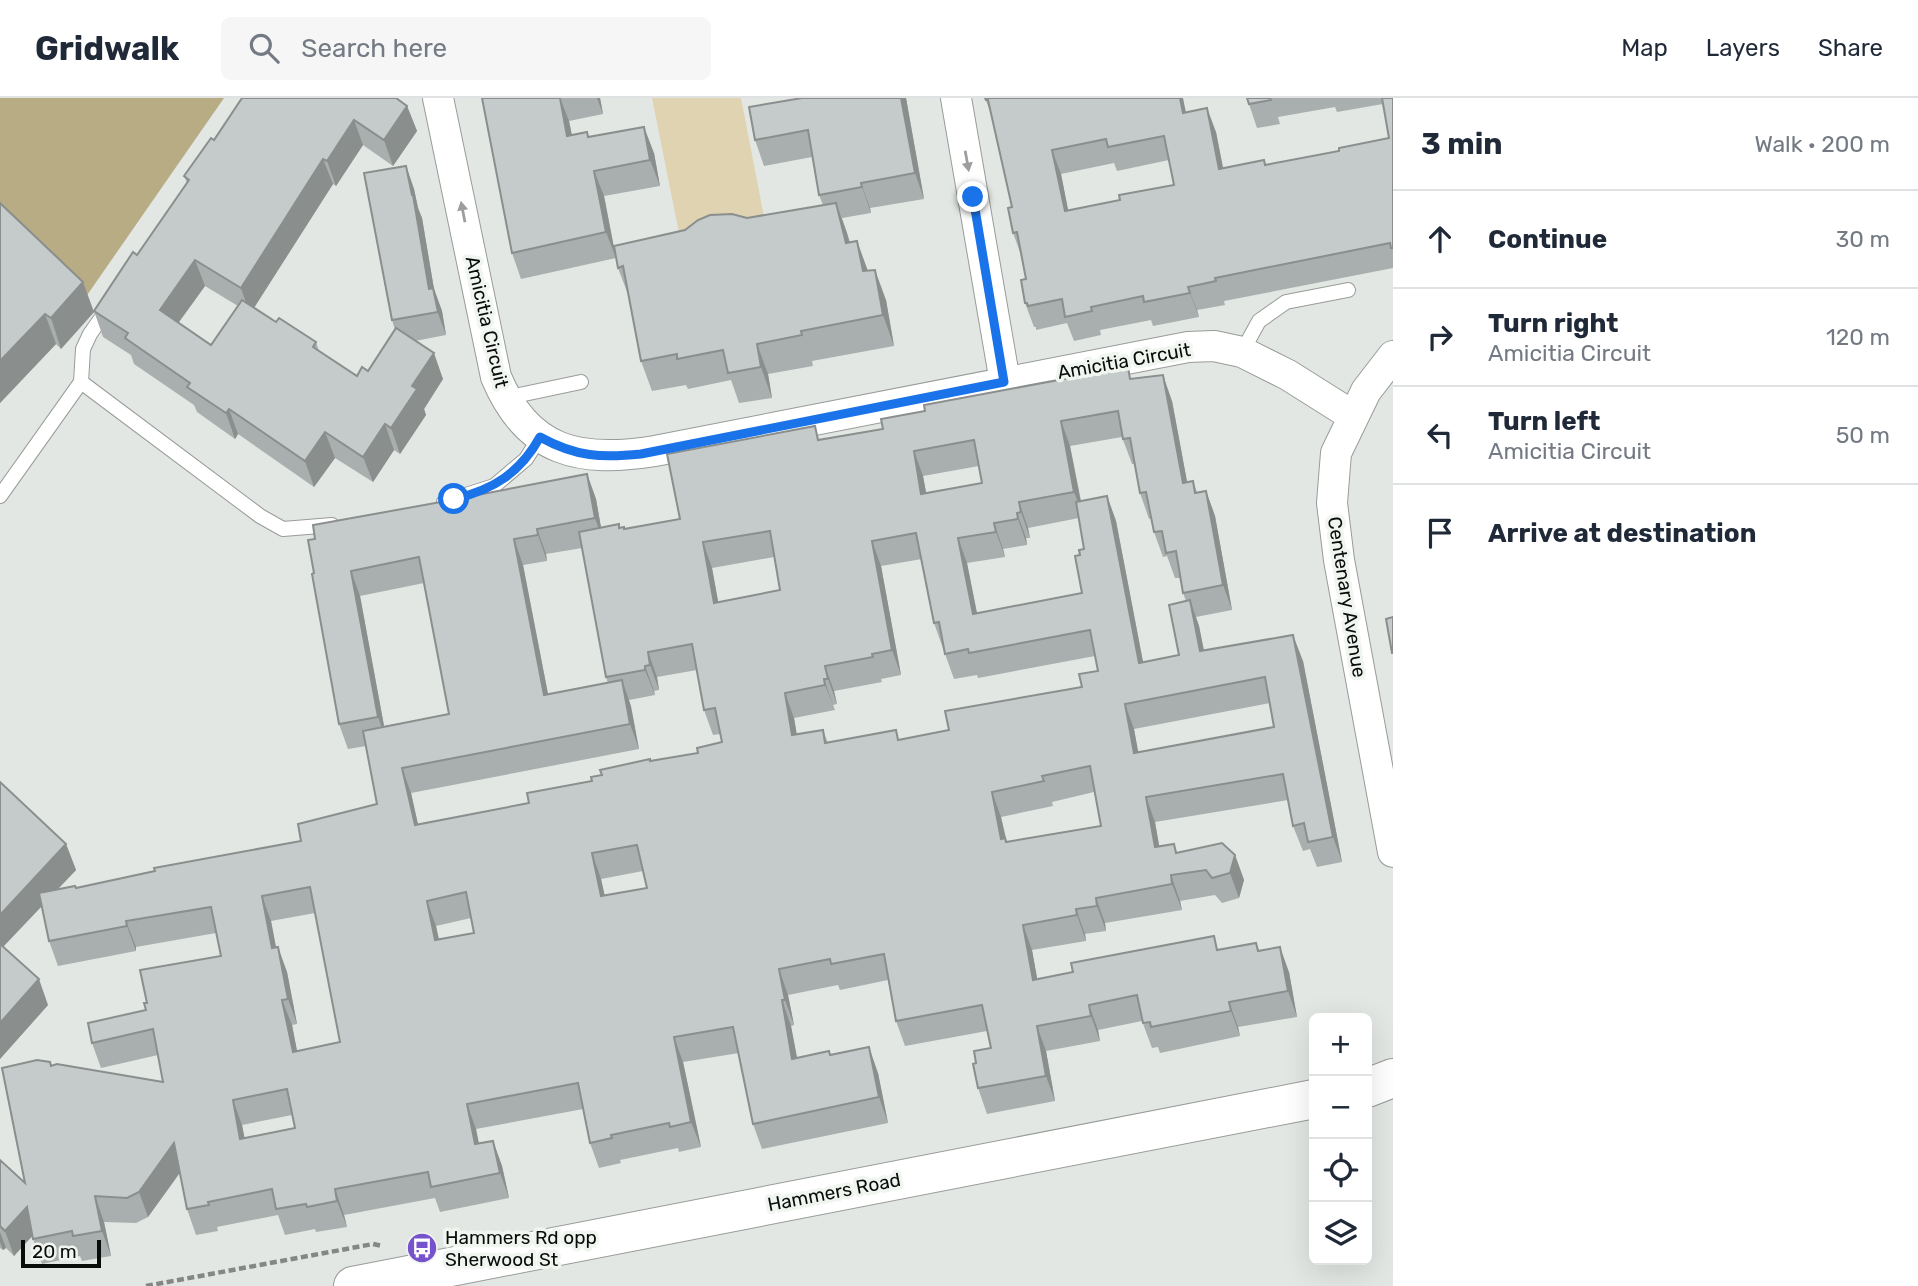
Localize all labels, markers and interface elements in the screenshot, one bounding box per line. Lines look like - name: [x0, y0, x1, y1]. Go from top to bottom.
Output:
- search box: [221, 17, 711, 80]
- text: Gridwalk: [35, 29, 179, 68]
- icon: search: [245, 29, 283, 67]
- text: Search here: [301, 33, 447, 64]
- text: Map: [1621, 34, 1668, 62]
- text: Layers: [1706, 34, 1780, 62]
- text: Share: [1818, 34, 1883, 62]
- text: 3 min: [1421, 126, 1503, 162]
- text: Walk · 200 m: [1755, 130, 1890, 158]
- one-way arrow: [961, 150, 972, 172]
- route end: [957, 181, 988, 212]
- one-way arrow: [457, 201, 468, 223]
- icon: ahead: [1421, 220, 1459, 258]
- text: Continue: [1488, 224, 1607, 255]
- text: 30 m: [1835, 225, 1890, 253]
- street label: Amicitia Circuit: [461, 254, 513, 391]
- text: Turn right: [1488, 308, 1618, 339]
- icon: right: [1421, 318, 1459, 356]
- text: 120 m: [1826, 323, 1890, 351]
- street label: Amicitia Circuit: [1056, 338, 1193, 384]
- text: Amicitia Circuit: [1488, 339, 1651, 367]
- text: Turn left: [1488, 406, 1600, 437]
- icon: left: [1421, 416, 1459, 454]
- text: 50 m: [1836, 421, 1890, 449]
- text: Amicitia Circuit: [1488, 437, 1651, 465]
- route start: [438, 483, 469, 514]
- icon: arrive: [1421, 514, 1459, 552]
- street label: Centenary Avenue: [1323, 515, 1371, 679]
- text: Arrive at destination: [1488, 518, 1756, 549]
- map controls: [1309, 1013, 1372, 1265]
- button: +: [1309, 1013, 1372, 1076]
- button: −: [1309, 1076, 1372, 1139]
- button: locate: [1309, 1139, 1372, 1202]
- street label: Hammers Road: [766, 1168, 902, 1216]
- button: layers: [1309, 1202, 1372, 1265]
- place label: Hammers Rd opp Sherwood St: [445, 1226, 597, 1271]
- bus stop icon: Hammers Rd opp Sherwood St: [405, 1231, 439, 1265]
- scale bar: [21, 1237, 102, 1269]
- text: 20 m: [32, 1240, 77, 1263]

